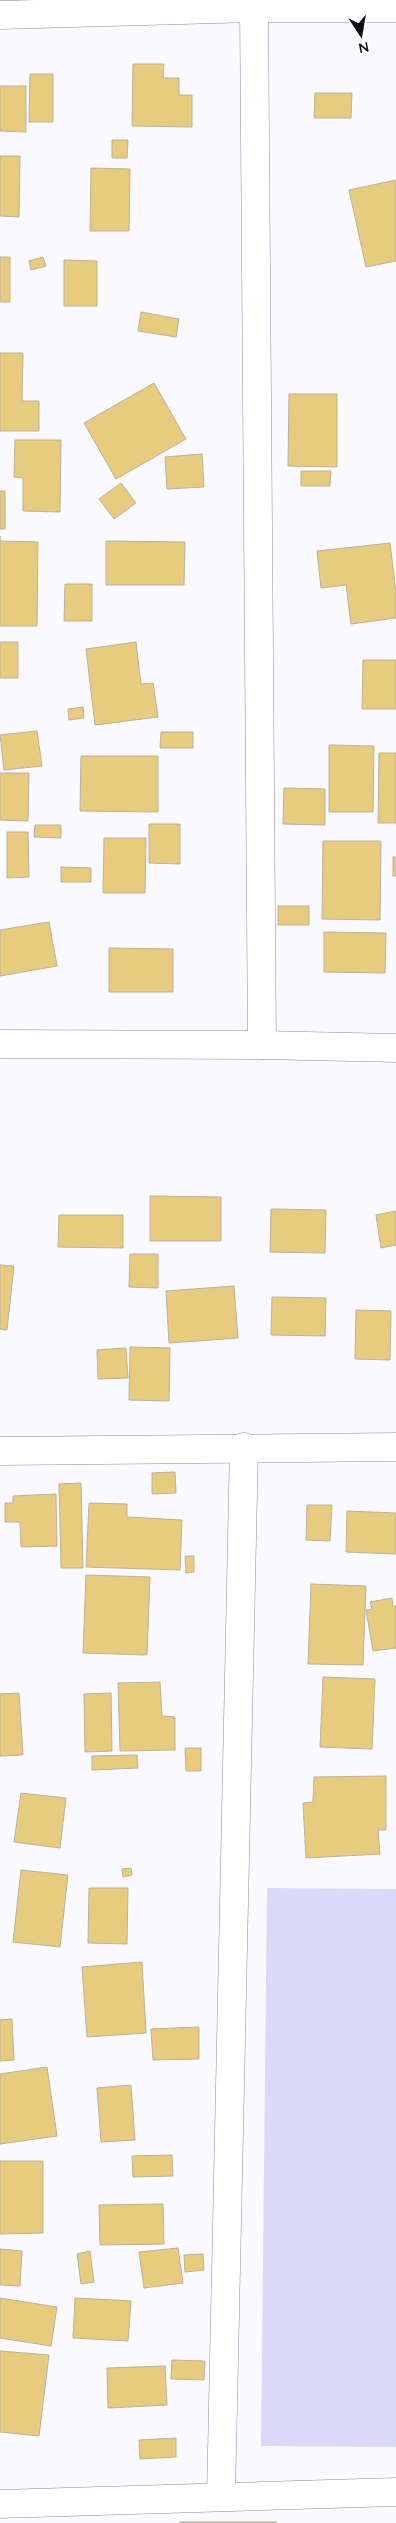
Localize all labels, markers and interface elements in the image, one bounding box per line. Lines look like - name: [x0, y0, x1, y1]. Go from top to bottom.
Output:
- north arrow: [336, 10, 386, 60]
- text: N: [357, 38, 371, 58]

